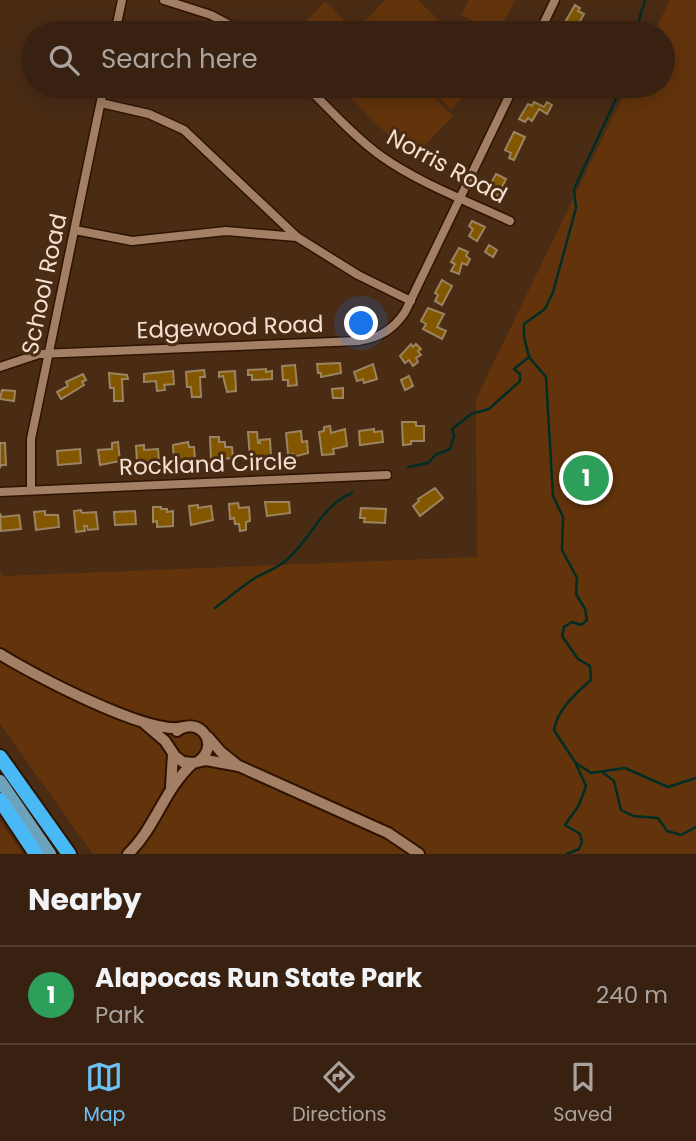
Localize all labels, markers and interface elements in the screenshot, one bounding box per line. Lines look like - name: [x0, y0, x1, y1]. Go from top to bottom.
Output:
- search box: [21, 21, 675, 98]
- icon: search: [45, 41, 83, 79]
- text: Search here: [101, 41, 258, 77]
- street label: Norris Road: [381, 121, 513, 211]
- street label: School Road: [13, 211, 75, 357]
- your location: [344, 306, 378, 340]
- street label: Edgewood Road: [136, 308, 324, 346]
- street label: Rockland Circle: [118, 445, 298, 483]
- pin: 1: [563, 452, 609, 504]
- text: Nearby: [28, 878, 142, 921]
- text: Alapocas Run State Park: [95, 960, 422, 996]
- text: 1: [47, 979, 55, 1011]
- text: 240 m: [596, 979, 668, 1011]
- text: Park: [95, 999, 144, 1031]
- tab: Map: [83, 1058, 125, 1129]
- tab: Directions: [292, 1058, 387, 1129]
- tab: Saved: [553, 1058, 613, 1129]

